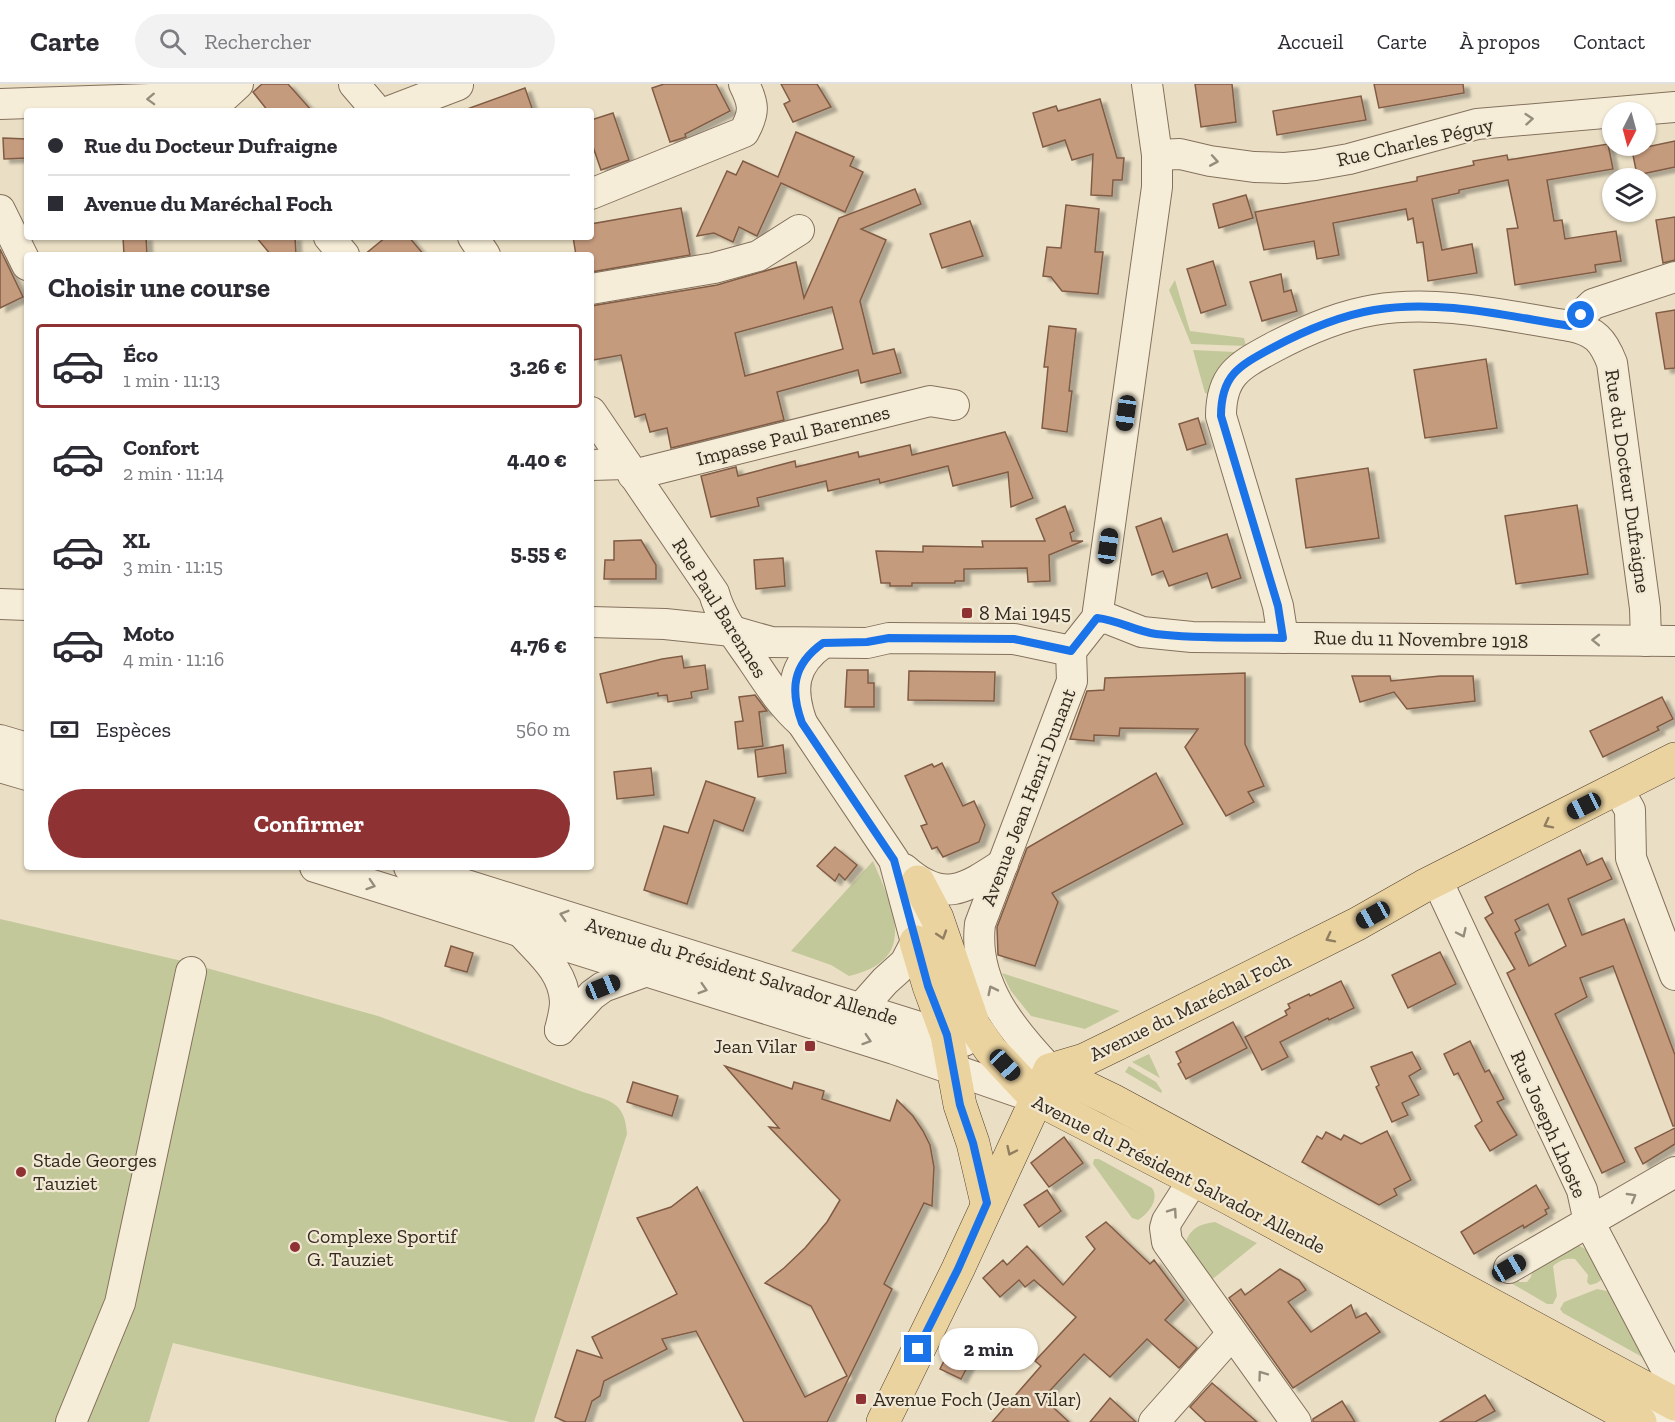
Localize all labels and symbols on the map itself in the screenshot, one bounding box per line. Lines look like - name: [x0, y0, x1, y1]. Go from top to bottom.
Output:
- one-way arrow: [147, 93, 156, 106]
- north arrow: [1602, 102, 1656, 156]
- street label: Rue Charles Péguy: [1334, 112, 1496, 172]
- one-way arrow: [1525, 113, 1534, 126]
- one-way arrow: [1209, 154, 1219, 167]
- route start: [1567, 301, 1594, 328]
- street label: Rue du Docteur Dufraigne: [1600, 368, 1656, 594]
- car: [1115, 394, 1137, 432]
- street label: Impasse Paul Barennes: [694, 399, 892, 471]
- car: [1097, 527, 1119, 565]
- street label: Rue Paul Barennes: [667, 534, 773, 682]
- place label: 8 Mai 1945: [979, 601, 1071, 625]
- marker: 8 Mai 1945: [960, 606, 974, 620]
- street label: Rue du 11 Novembre 1918: [1313, 625, 1529, 653]
- one-way arrow: [1591, 634, 1600, 646]
- street label: Avenue Jean Henri Dunant: [975, 685, 1081, 909]
- car: [1564, 790, 1604, 822]
- one-way arrow: [1544, 817, 1555, 828]
- one-way arrow: [365, 878, 376, 890]
- car: [1353, 898, 1393, 932]
- one-way arrow: [559, 910, 570, 922]
- street label: Avenue du Président Salvador Allende: [583, 912, 901, 1030]
- one-way arrow: [1454, 927, 1466, 938]
- one-way arrow: [935, 929, 947, 940]
- one-way arrow: [1325, 930, 1336, 942]
- street label: Avenue du Maréchal Foch: [1085, 947, 1295, 1066]
- car: [583, 972, 623, 1002]
- one-way arrow: [697, 982, 708, 994]
- one-way arrow: [987, 986, 999, 997]
- one-way arrow: [861, 1033, 872, 1046]
- place label: Jean Vilar: [713, 1034, 798, 1058]
- marker: Jean Vilar: [803, 1039, 817, 1053]
- car: [986, 1046, 1024, 1084]
- street label: Rue Joseph Lhoste: [1506, 1047, 1592, 1201]
- street label: Avenue du Président Salvador Allende: [1029, 1089, 1329, 1259]
- one-way arrow: [1007, 1144, 1019, 1155]
- place label: Stade Georges Tauziet: [33, 1148, 157, 1195]
- marker: Stade Georges Tauziet: [14, 1165, 28, 1179]
- one-way arrow: [1626, 1193, 1636, 1204]
- one-way arrow: [1166, 1208, 1177, 1219]
- place label: Complexe Sportif G. Tauziet: [307, 1224, 458, 1271]
- marker: Complexe Sportif G. Tauziet: [288, 1240, 302, 1254]
- car: [1489, 1251, 1529, 1285]
- callout: 2 min: [939, 1328, 1038, 1370]
- route end: [904, 1335, 931, 1362]
- one-way arrow: [1258, 1370, 1269, 1381]
- place label: Avenue Foch (Jean Vilar): [873, 1387, 1081, 1411]
- marker: Avenue Foch (Jean Vilar): [854, 1392, 868, 1406]

